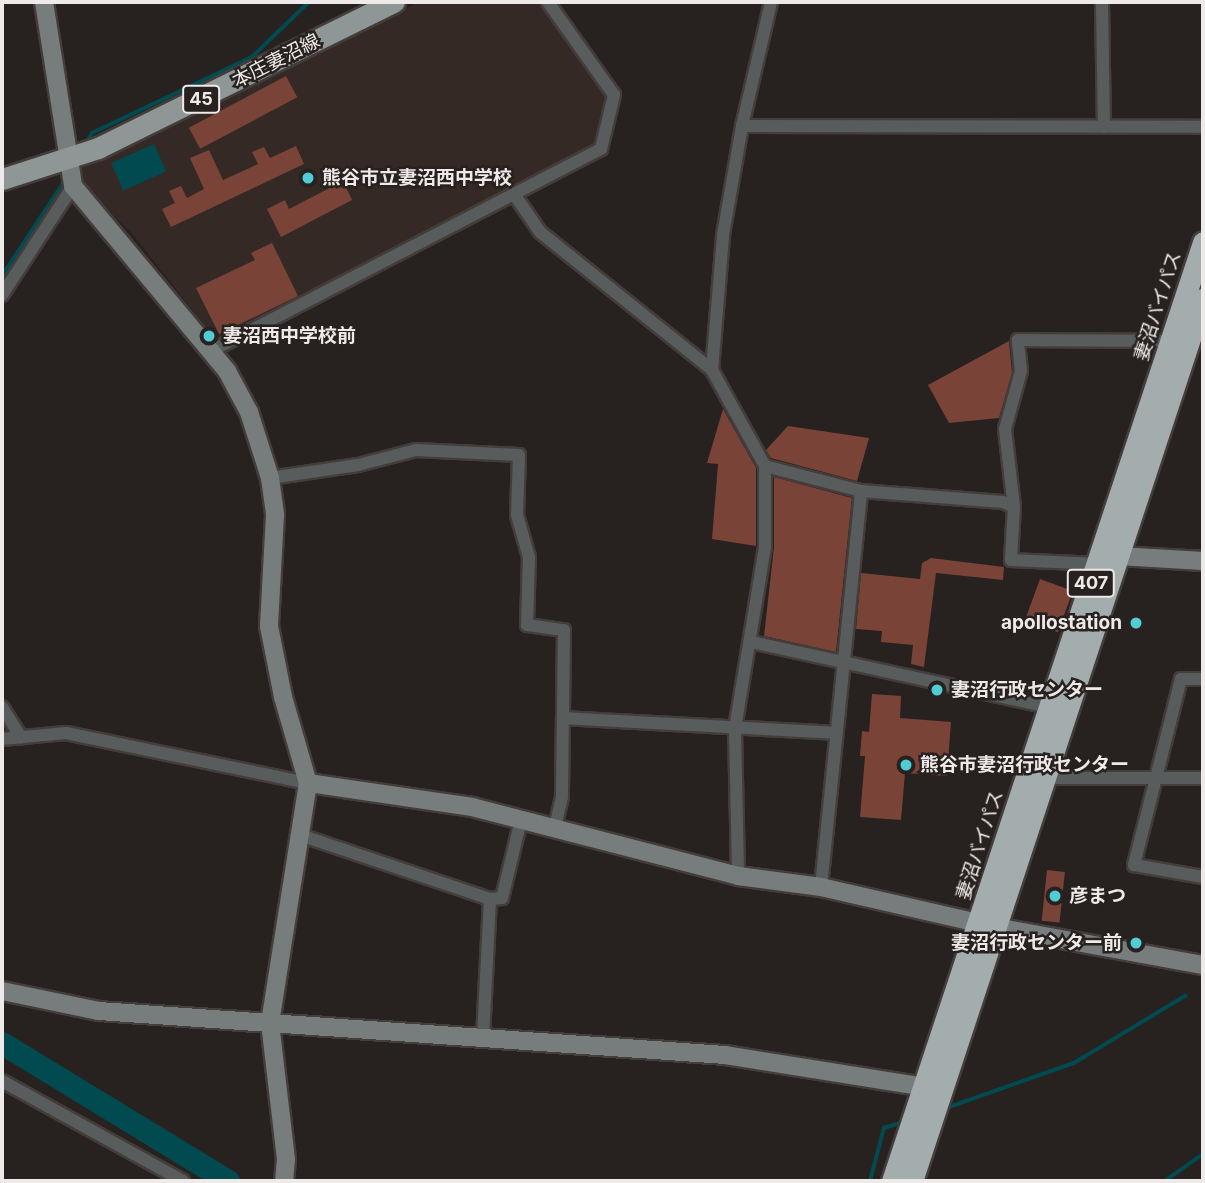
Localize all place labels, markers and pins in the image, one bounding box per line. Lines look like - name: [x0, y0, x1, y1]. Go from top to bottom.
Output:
- place label: 熊谷市立妻沼西中学校: [322, 167, 512, 189]
- marker: 熊谷市立妻沼西中学校: [300, 170, 316, 186]
- place label: 妻沼西中学校前: [223, 325, 356, 347]
- marker: 妻沼西中学校前: [201, 328, 217, 344]
- place label: apollostation: [1001, 612, 1122, 634]
- marker: apollostation: [1128, 615, 1144, 631]
- place label: 妻沼行政センター: [951, 679, 1103, 701]
- marker: 妻沼行政センター: [929, 682, 945, 698]
- place label: 熊谷市妻沼行政センター: [920, 754, 1129, 776]
- marker: 熊谷市妻沼行政センター: [898, 757, 914, 773]
- place label: 彦まつ: [1069, 885, 1126, 907]
- marker: 彦まつ: [1047, 888, 1063, 904]
- place label: 妻沼行政センター前: [951, 932, 1122, 954]
- marker: 妻沼行政センター前: [1128, 935, 1144, 951]

